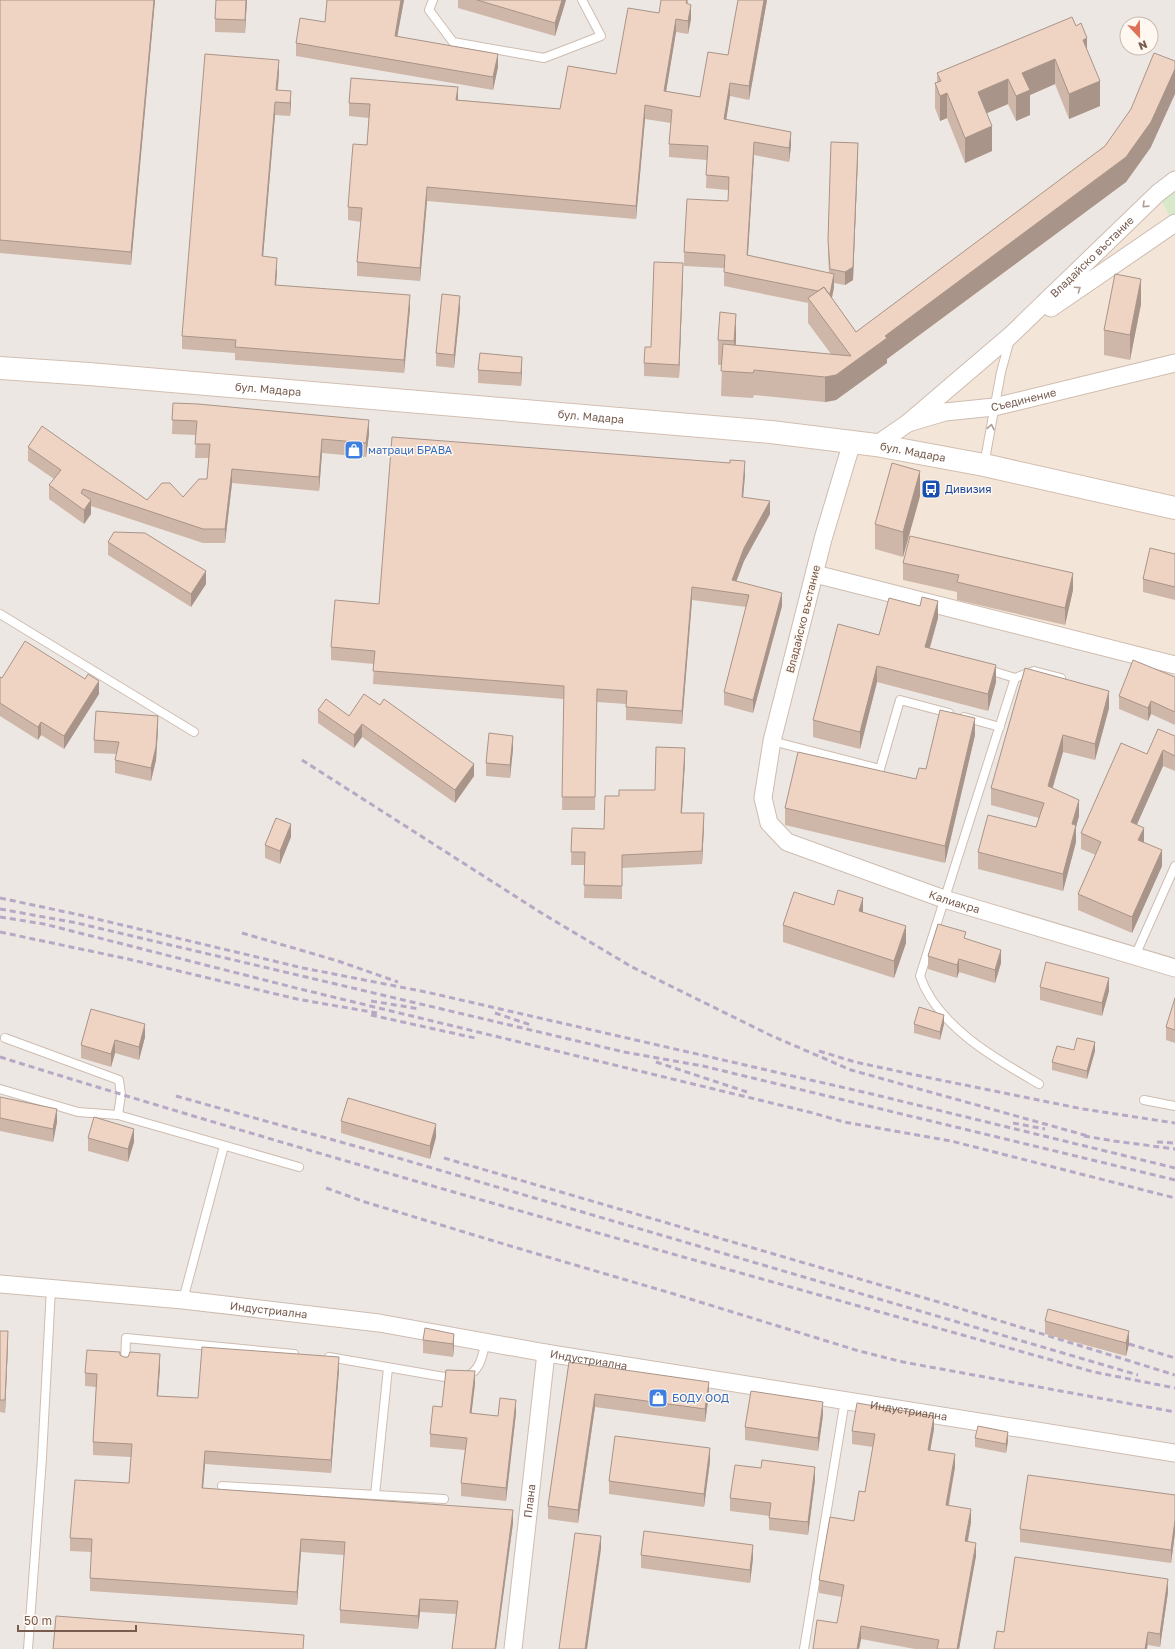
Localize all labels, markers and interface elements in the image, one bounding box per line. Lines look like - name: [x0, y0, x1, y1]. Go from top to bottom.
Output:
- north arrow: [1119, 16, 1159, 56]
- text: N: [1137, 38, 1149, 53]
- one-way arrow: [1142, 200, 1150, 208]
- street label: Владайско въстание: [1047, 213, 1136, 300]
- one-way arrow: [1074, 287, 1081, 294]
- street label: бул. Мадара: [235, 379, 302, 398]
- street label: Съединение: [989, 385, 1057, 414]
- street label: бул. Мадара: [557, 407, 625, 425]
- one-way arrow: [986, 424, 994, 430]
- shop icon: матраци БРАВА: [343, 439, 365, 461]
- street label: бул. Мадара: [879, 439, 947, 464]
- place label: матраци БРАВА: [368, 443, 453, 456]
- bus stop icon: Дивизия: [920, 478, 942, 500]
- place label: Дивизия: [945, 482, 991, 495]
- street label: Владайско въстание: [783, 563, 822, 674]
- street label: Калиакра: [927, 887, 982, 915]
- street label: Индустриална: [229, 1299, 308, 1321]
- street label: Индустриална: [549, 1347, 628, 1372]
- shop icon: БОДУ ООД: [647, 1387, 669, 1409]
- place label: БОДУ ООД: [672, 1391, 729, 1404]
- street label: Индустриална: [869, 1398, 948, 1423]
- street label: Плана: [521, 1483, 537, 1518]
- scale bar: [18, 1607, 136, 1633]
- text: 50 m: [24, 1613, 52, 1628]

